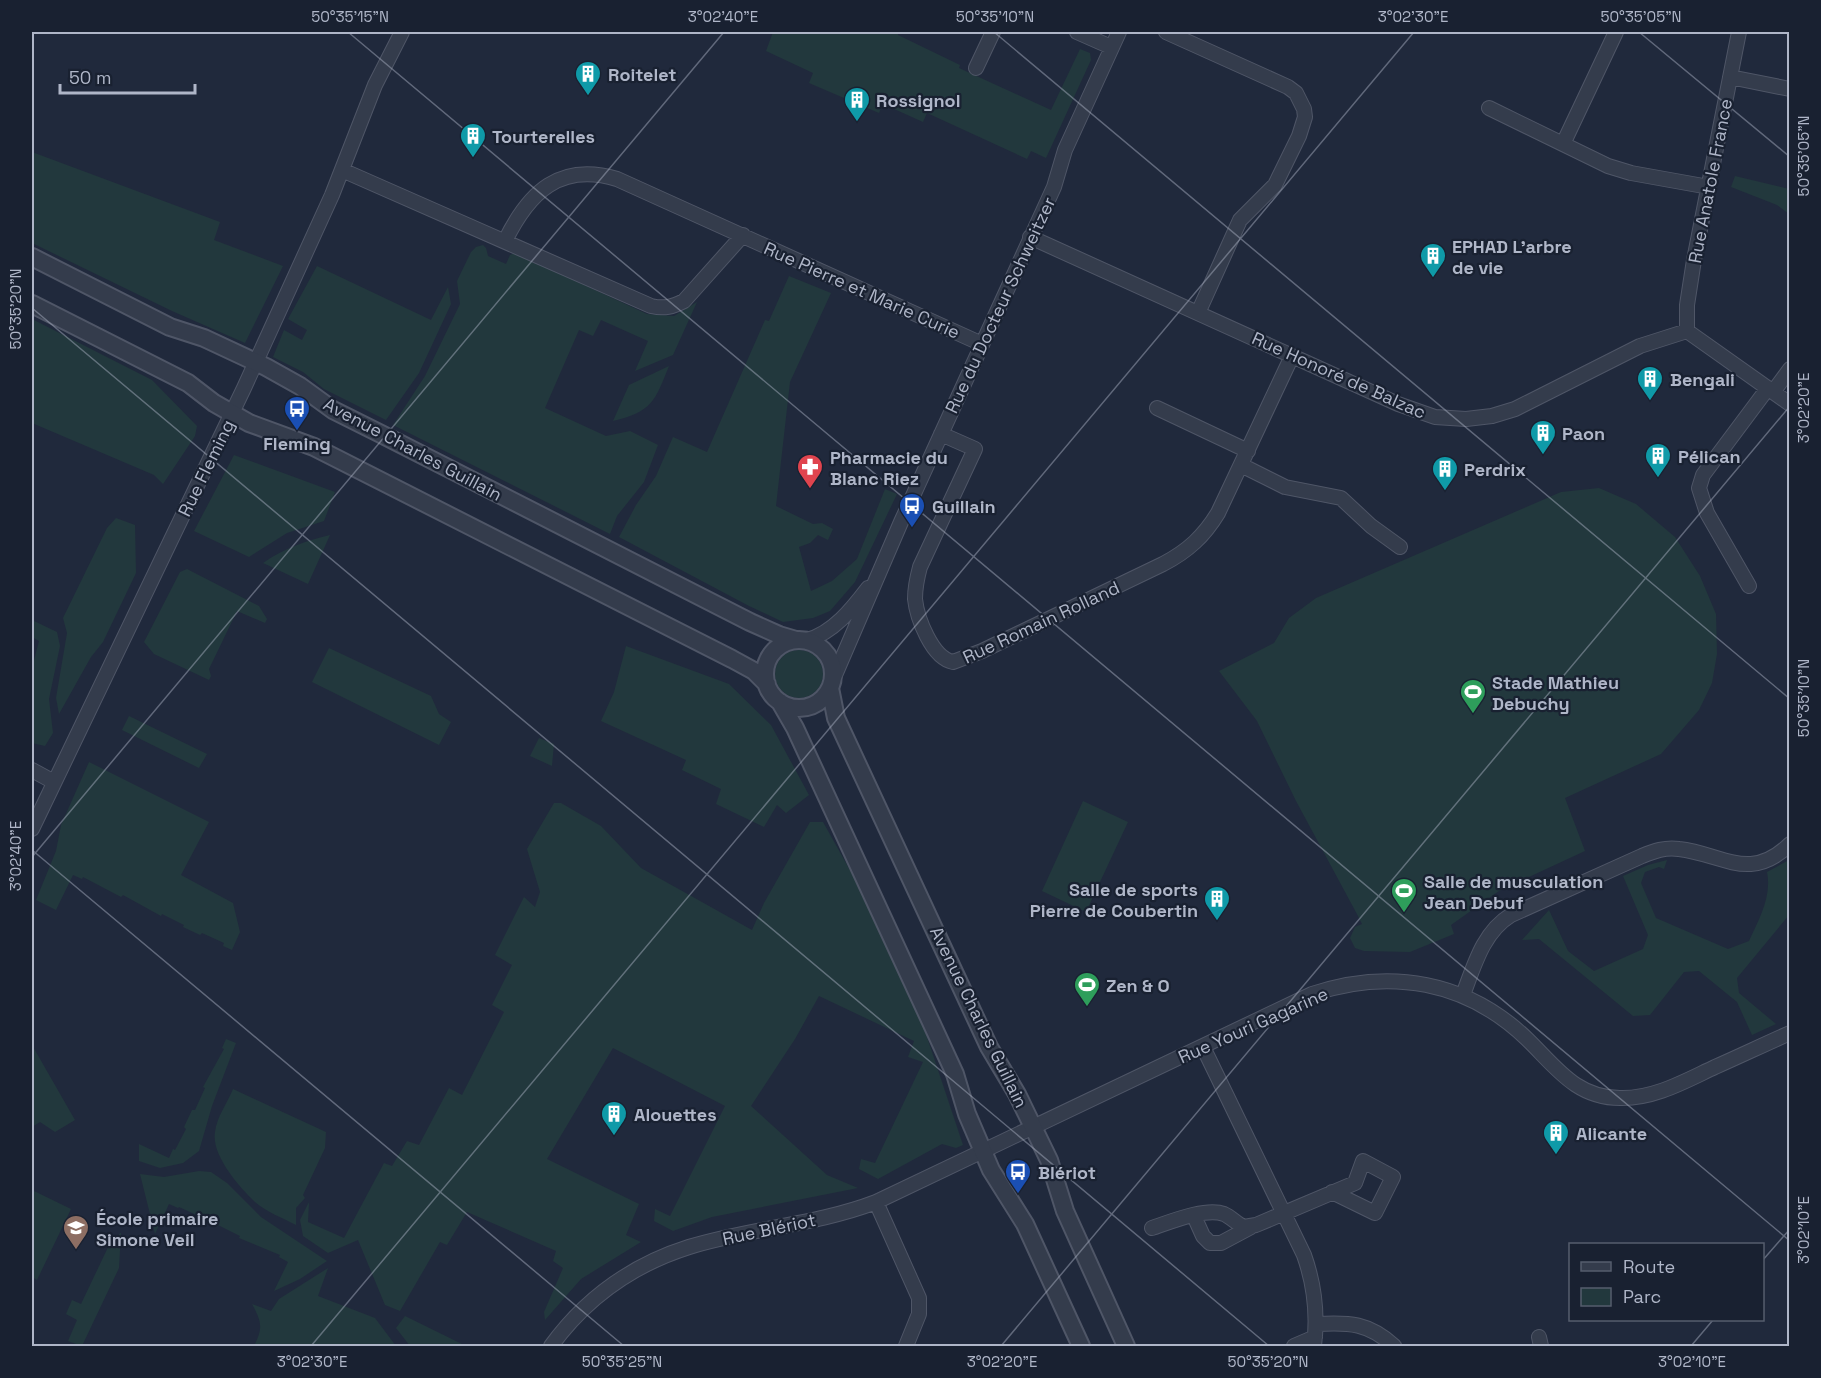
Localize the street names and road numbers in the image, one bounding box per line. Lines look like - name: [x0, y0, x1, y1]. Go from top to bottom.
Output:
- street label: Rue Anatole France: [1683, 97, 1737, 265]
- street label: Rue du Docteur Schweitzer: [940, 193, 1060, 417]
- street label: Rue Pierre et Marie Curie: [760, 236, 964, 344]
- street label: Rue Honoré de Balzac: [1248, 326, 1430, 424]
- street label: Avenue Charles Guillain: [320, 392, 506, 506]
- street label: Rue Fleming: [173, 416, 239, 520]
- street label: Rue Romain Rolland: [959, 576, 1123, 668]
- street label: Avenue Charles Guillain: [925, 923, 1033, 1111]
- street label: Rue Youri Gagarine: [1175, 982, 1331, 1068]
- street label: Rue Blériot: [720, 1208, 818, 1250]

